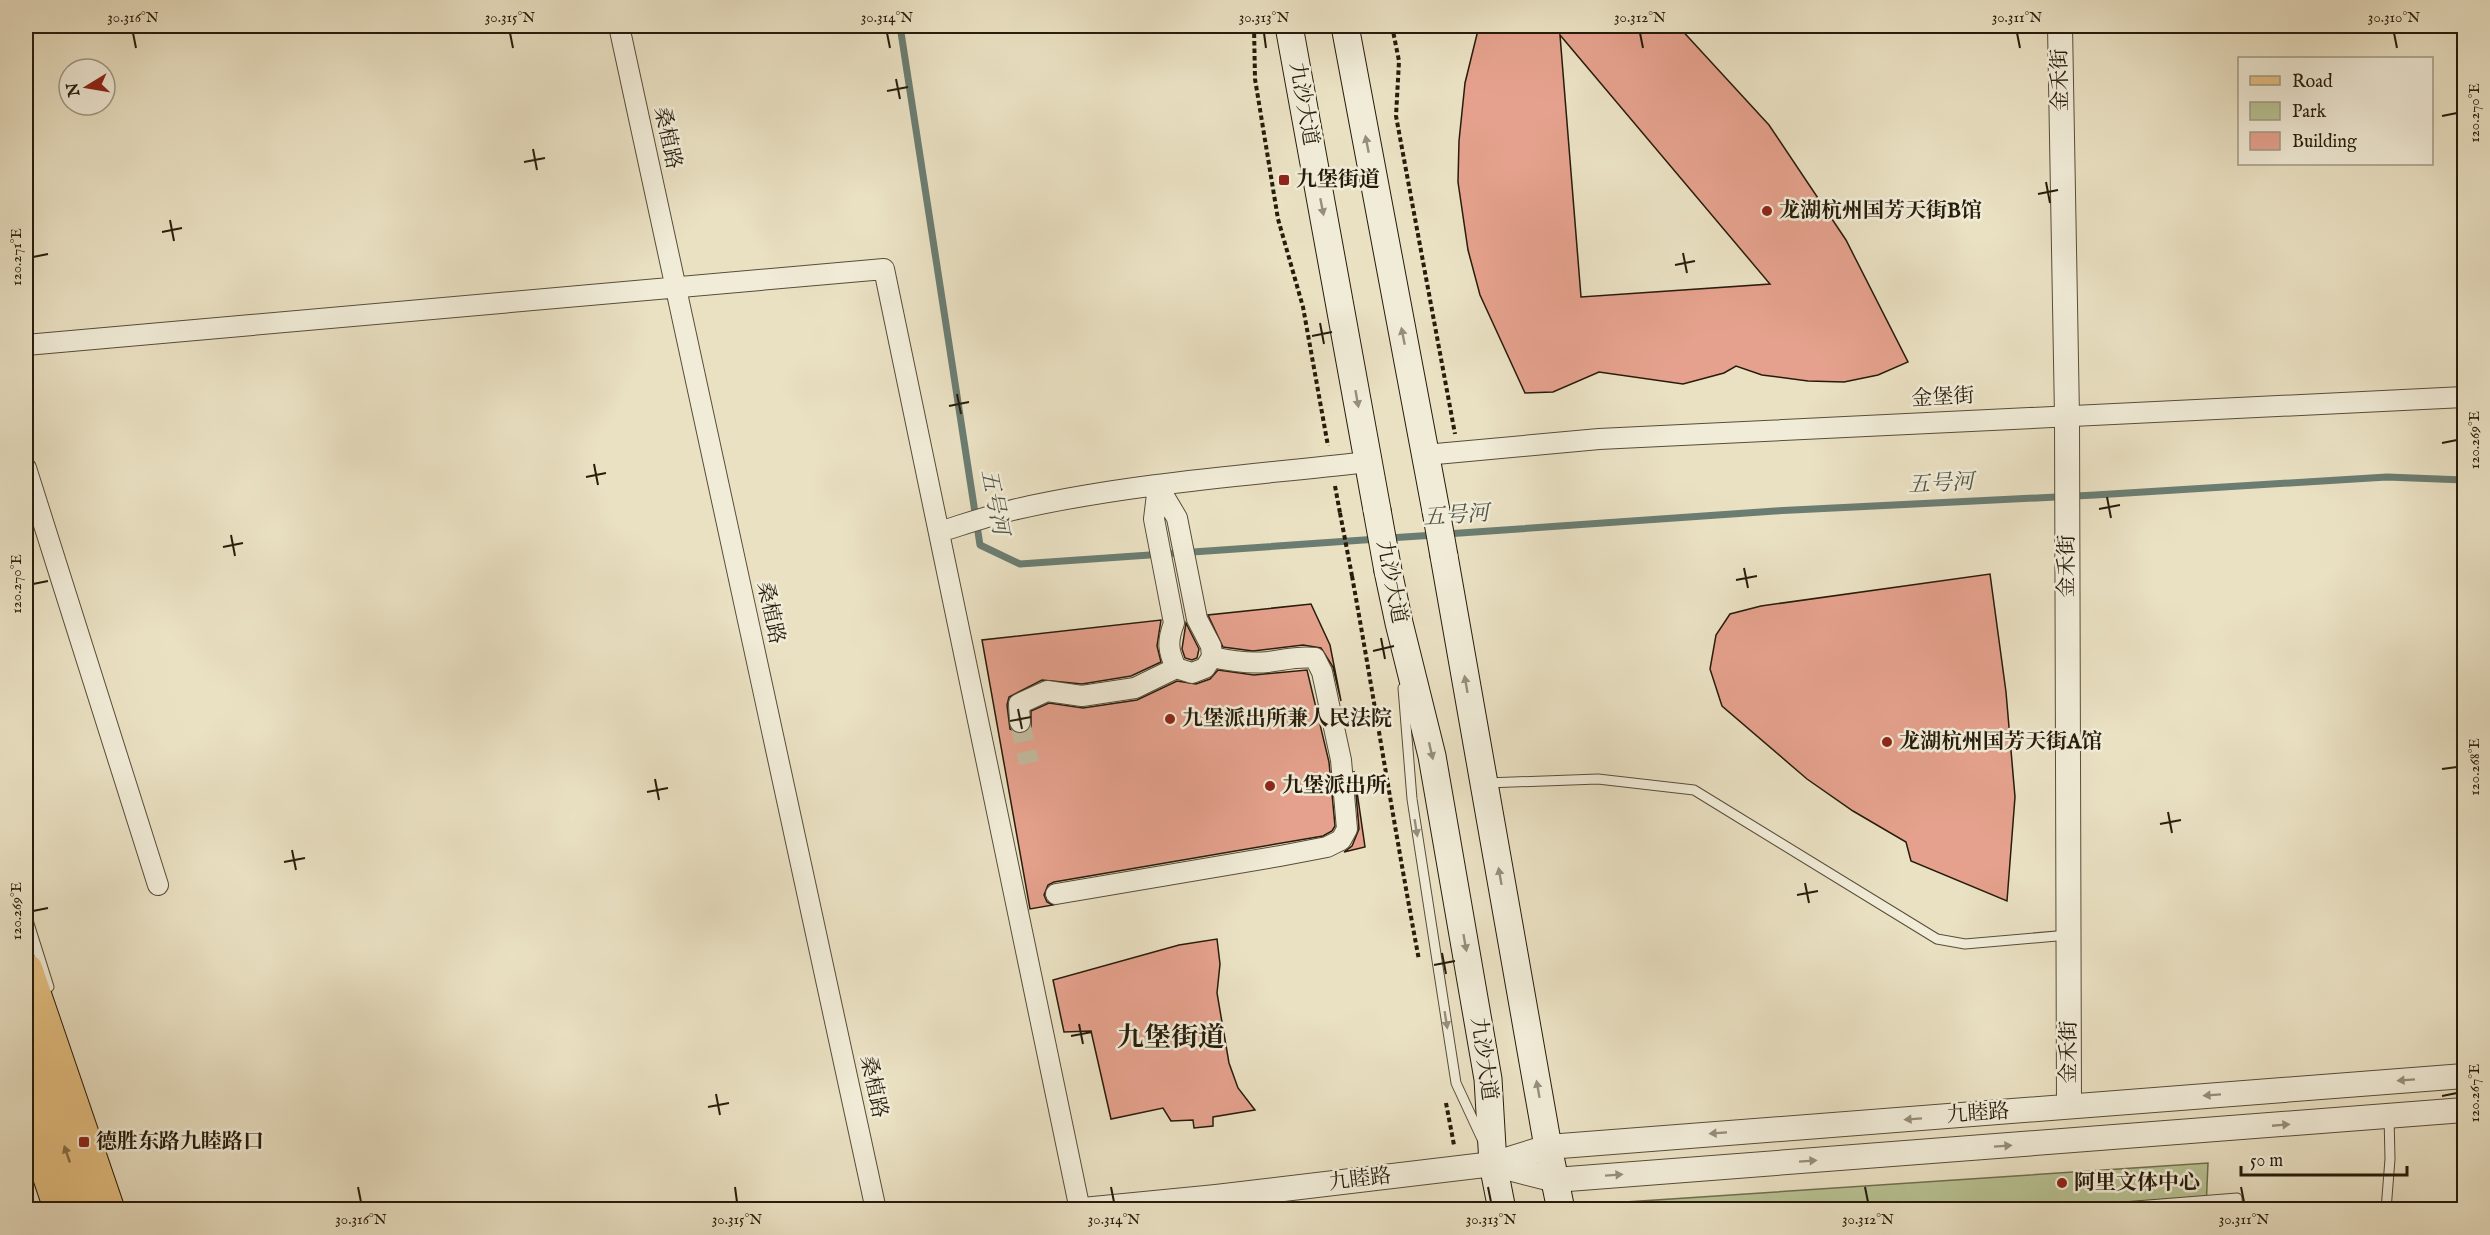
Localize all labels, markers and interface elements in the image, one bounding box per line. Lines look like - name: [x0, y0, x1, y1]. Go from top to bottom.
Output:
- text: 30.316°N: [107, 8, 159, 27]
- text: 30.315°N: [485, 8, 535, 27]
- text: 30.314°N: [861, 8, 913, 27]
- text: 30.313°N: [1239, 8, 1289, 27]
- text: 30.312°N: [1614, 8, 1666, 27]
- text: 30.311°N: [1992, 8, 2042, 27]
- text: 30.310°N: [2368, 8, 2420, 27]
- street label: 金禾街: [2047, 48, 2075, 112]
- north arrow: [57, 57, 117, 117]
- legend: [2238, 57, 2433, 165]
- street label: 九沙大道: [1282, 60, 1324, 148]
- text: Road: [2292, 71, 2333, 94]
- text: N: [63, 81, 86, 99]
- text: 120.270°E: [2465, 83, 2484, 143]
- text: Park: [2292, 101, 2327, 124]
- street label: 桑植路: [647, 104, 687, 172]
- text: Building: [2292, 131, 2357, 154]
- one-way arrow: [1362, 135, 1371, 154]
- place label: 九堡街道: [1296, 167, 1380, 194]
- marker: 九堡街道: [1277, 173, 1291, 187]
- one-way arrow: [1318, 198, 1327, 217]
- place label: 龙湖杭州国芳天街B馆: [1779, 198, 1982, 225]
- marker: 龙湖杭州国芳天街B馆: [1760, 204, 1774, 218]
- text: 120.271°E: [7, 228, 26, 286]
- one-way arrow: [1398, 326, 1407, 345]
- street label: 金堡街: [1911, 383, 1975, 413]
- one-way arrow: [1353, 389, 1362, 408]
- text: 120.269°E: [2465, 411, 2484, 469]
- water label: 五号河: [974, 467, 1015, 541]
- water label: 五号河: [1907, 468, 1979, 500]
- water label: 五号河: [1422, 499, 1494, 532]
- street label: 金禾街: [2054, 535, 2081, 598]
- street label: 九沙大道: [1370, 538, 1412, 626]
- text: 120.270°E: [7, 554, 26, 614]
- street label: 桑植路: [750, 579, 790, 647]
- one-way arrow: [1462, 675, 1471, 694]
- place label: 九堡派出所兼人民法院: [1182, 706, 1392, 733]
- marker: 九堡派出所兼人民法院: [1163, 712, 1177, 726]
- place label: 龙湖杭州国芳天街A馆: [1899, 729, 2102, 756]
- marker: 龙湖杭州国芳天街A馆: [1880, 735, 1894, 749]
- text: 120.268°E: [2465, 738, 2484, 796]
- one-way arrow: [1426, 742, 1436, 760]
- place label: 九堡派出所: [1282, 773, 1387, 800]
- marker: 九堡派出所: [1263, 779, 1277, 793]
- one-way arrow: [1412, 818, 1421, 837]
- one-way arrow: [1496, 867, 1505, 886]
- text: 120.269°E: [7, 882, 26, 940]
- one-way arrow: [1460, 934, 1469, 953]
- one-way arrow: [1442, 1011, 1451, 1030]
- street label: 九沙大道: [1464, 1016, 1502, 1102]
- street label: 金禾街: [2056, 1021, 2083, 1084]
- district label: 九堡街道: [1117, 1022, 1225, 1056]
- street label: 桑植路: [853, 1053, 893, 1121]
- text: 120.267°E: [2465, 1064, 2484, 1122]
- one-way arrow: [2397, 1076, 2416, 1085]
- one-way arrow: [1533, 1079, 1542, 1098]
- one-way arrow: [2202, 1091, 2221, 1100]
- street label: 九睦路: [1946, 1098, 2010, 1130]
- one-way arrow: [1903, 1114, 1922, 1123]
- one-way arrow: [2271, 1120, 2290, 1130]
- place label: 德胜东路九睦路口: [96, 1129, 264, 1156]
- one-way arrow: [1709, 1129, 1728, 1138]
- marker: 德胜东路九睦路口: [77, 1135, 91, 1149]
- scale bar: [2241, 1139, 2408, 1177]
- one-way arrow: [1993, 1142, 2012, 1151]
- one-way arrow: [62, 1145, 72, 1163]
- text: 50 m: [2250, 1150, 2283, 1173]
- one-way arrow: [1799, 1156, 1818, 1166]
- street label: 九睦路: [1327, 1163, 1393, 1197]
- place label: 阿里文体中心: [2074, 1170, 2200, 1197]
- one-way arrow: [1604, 1171, 1623, 1180]
- marker: 阿里文体中心: [2055, 1176, 2069, 1190]
- text: 30.316°N: [335, 1210, 387, 1229]
- text: 30.315°N: [712, 1210, 762, 1229]
- text: 30.314°N: [1088, 1210, 1140, 1229]
- text: 30.313°N: [1466, 1210, 1516, 1229]
- text: 30.312°N: [1842, 1210, 1894, 1229]
- text: 30.311°N: [2219, 1210, 2269, 1229]

